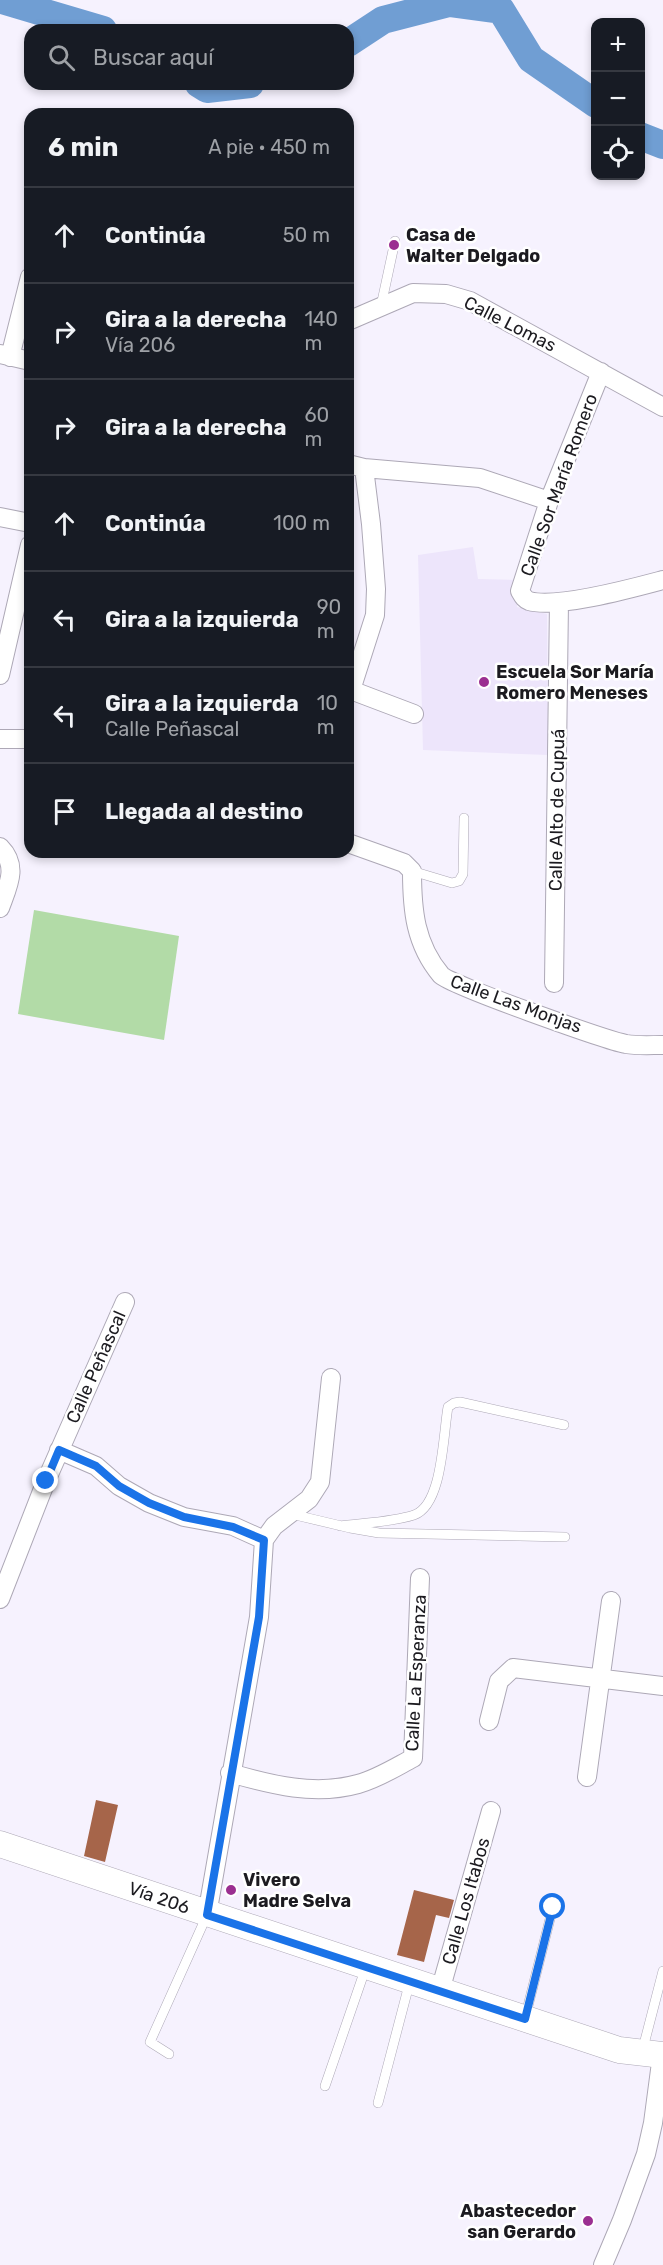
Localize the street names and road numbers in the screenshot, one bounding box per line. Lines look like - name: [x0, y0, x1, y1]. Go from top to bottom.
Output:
- street label: Calle Lomas: [460, 291, 560, 357]
- street label: Calle Sor María Romero: [516, 391, 602, 579]
- street label: Calle Alto de Cupuá: [545, 729, 569, 891]
- street label: Calle Las Monjas: [447, 970, 585, 1038]
- street label: Calle Peñascal: [61, 1307, 131, 1427]
- street label: Calle La Esperanza: [401, 1594, 431, 1752]
- street label: Calle Los Itabos: [437, 1835, 495, 1967]
- street label: Vía 206: [125, 1877, 193, 1919]

